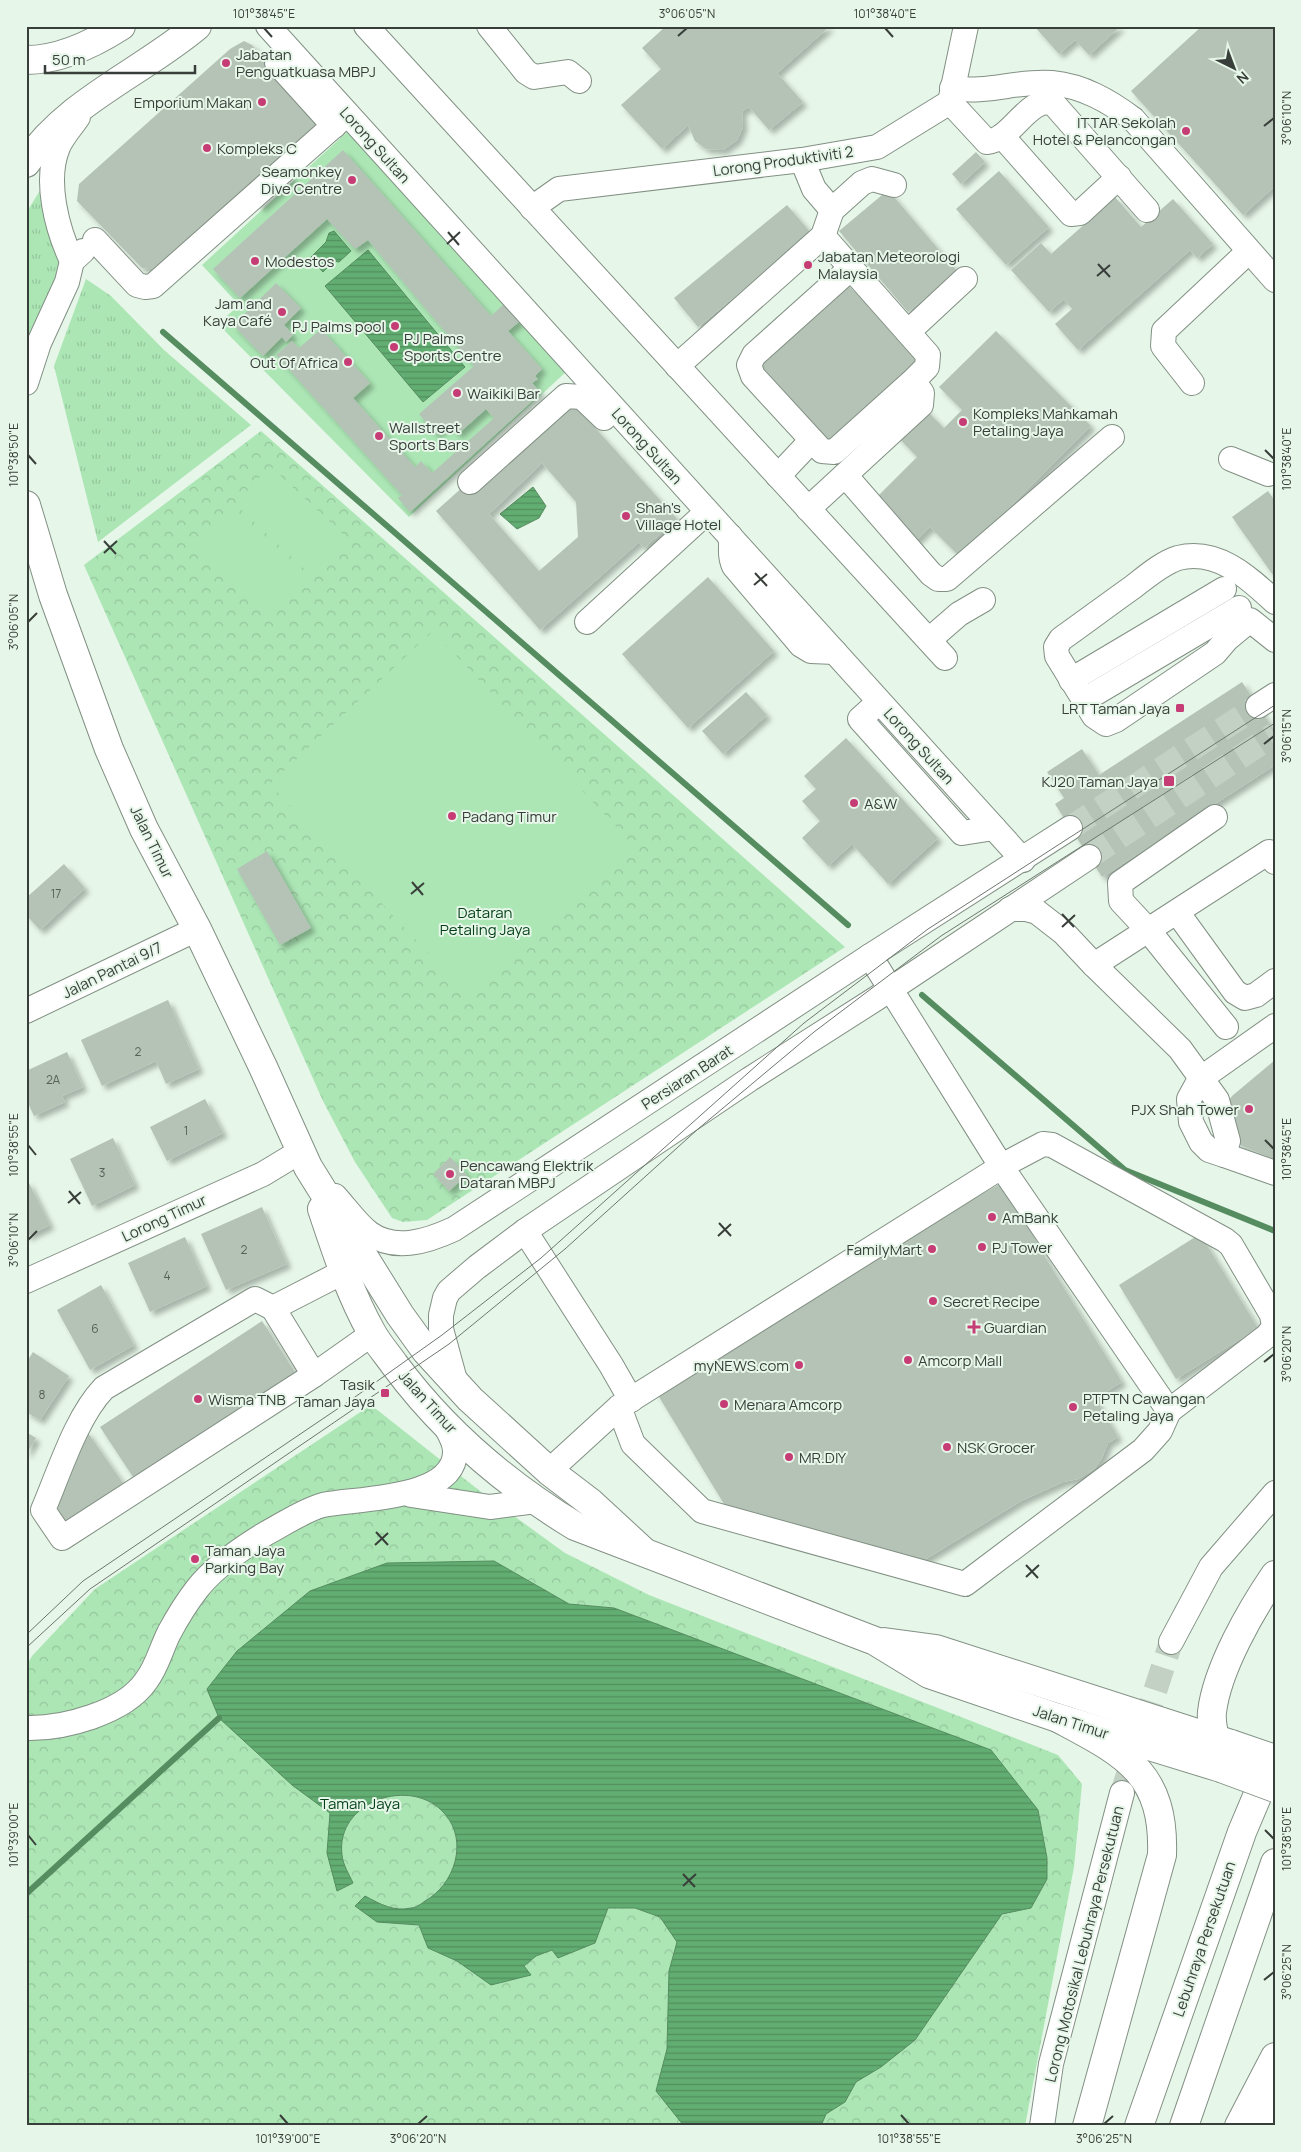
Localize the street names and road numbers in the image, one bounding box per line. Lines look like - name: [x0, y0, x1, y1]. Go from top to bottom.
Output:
- street label: Lorong Sultan: [335, 102, 415, 188]
- street label: Lorong Produktiviti 2: [711, 141, 855, 181]
- street label: Lorong Sultan: [607, 403, 687, 489]
- street label: Lorong Sultan: [879, 703, 959, 789]
- street label: Jalan Timur: [125, 802, 179, 882]
- street label: Jalan Pantai 9/7: [59, 937, 165, 1003]
- street label: Persiaran Barat: [637, 1040, 737, 1114]
- street label: Lorong Timur: [118, 1189, 210, 1247]
- street label: Jalan Timur: [394, 1366, 462, 1439]
- street label: Jalan Timur: [1030, 1700, 1112, 1744]
- street label: Lorong Motosikal Lebuhraya Persekutuan: [1039, 1804, 1129, 2084]
- street label: Lebuhraya Persekutuan: [1168, 1858, 1241, 2020]

